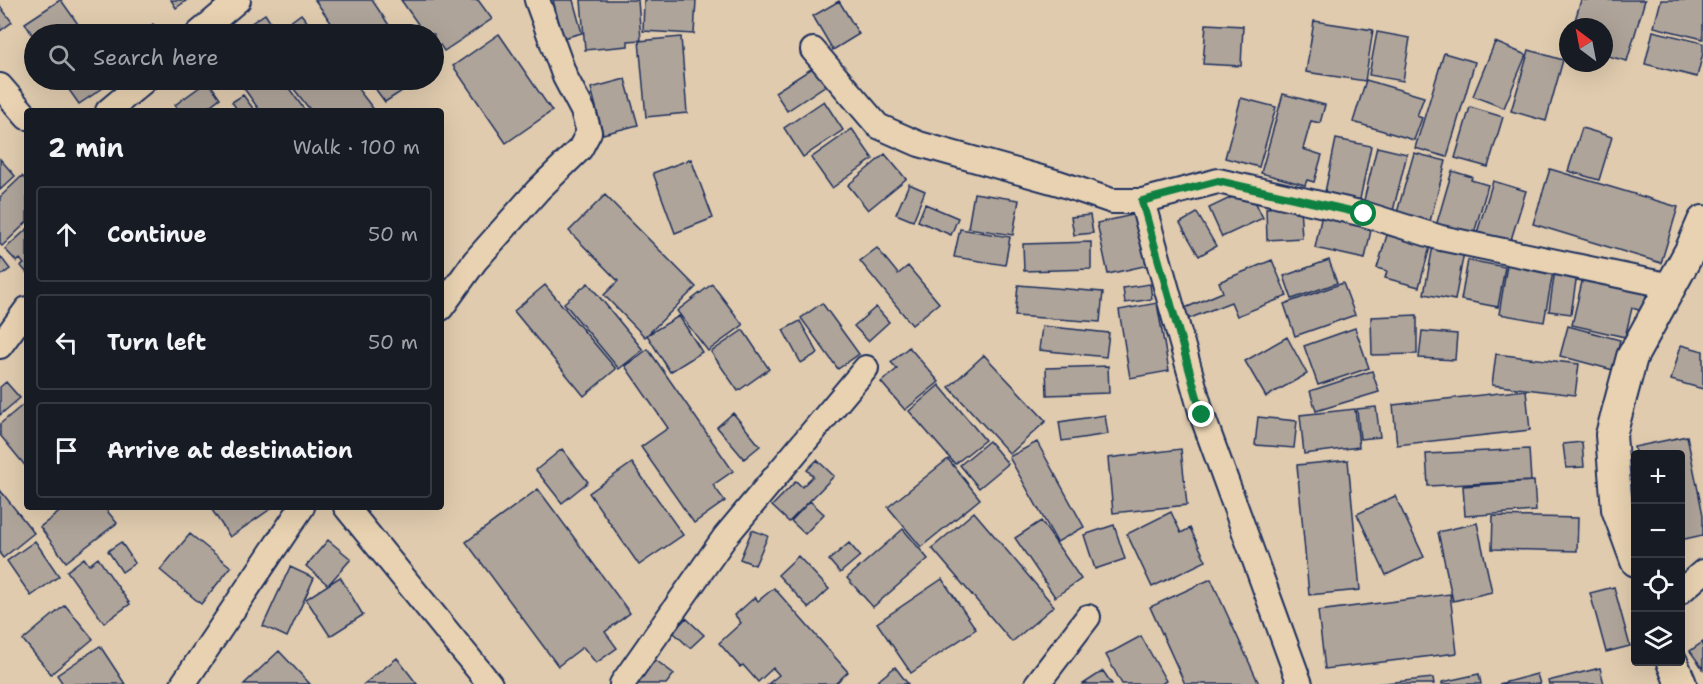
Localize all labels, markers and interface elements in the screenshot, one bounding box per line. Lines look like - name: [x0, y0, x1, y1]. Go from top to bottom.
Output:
- north arrow: [1559, 18, 1613, 72]
- search box: [24, 24, 444, 90]
- icon: search: [45, 41, 78, 74]
- text: Search here: [93, 43, 219, 72]
- text: 2 min: [48, 130, 124, 165]
- text: Walk · 100 m: [293, 134, 420, 160]
- route start: [1350, 200, 1376, 226]
- icon: ahead: [50, 218, 83, 251]
- text: Continue: [107, 220, 207, 249]
- text: 50 m: [368, 221, 418, 247]
- icon: left: [50, 326, 83, 359]
- text: Turn left: [107, 328, 206, 357]
- text: 50 m: [368, 329, 418, 355]
- route end: [1188, 401, 1214, 427]
- icon: arrive: [50, 434, 83, 467]
- text: Arrive at destination: [107, 436, 353, 465]
- map controls: [1631, 450, 1685, 666]
- button: +: [1631, 450, 1685, 504]
- button: −: [1631, 504, 1685, 558]
- button: locate: [1631, 558, 1685, 612]
- button: layers: [1631, 612, 1685, 666]

